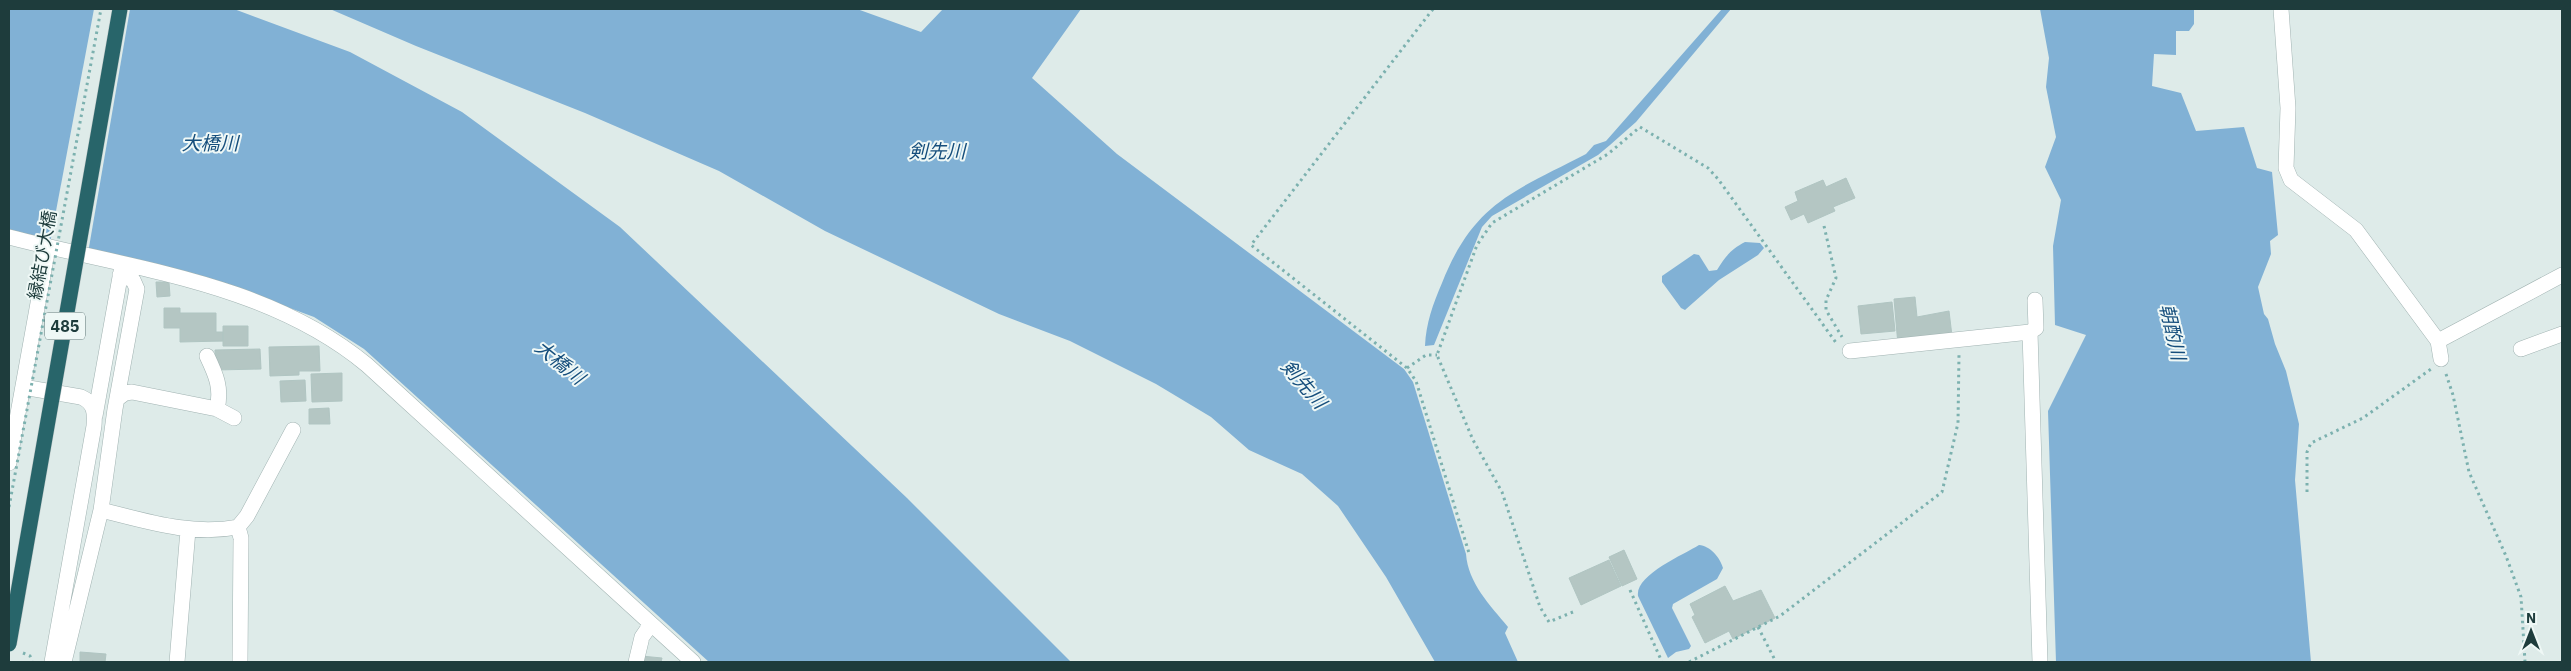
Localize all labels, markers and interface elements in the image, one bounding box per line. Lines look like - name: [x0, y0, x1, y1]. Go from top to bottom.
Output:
- water label: 大橋川: [181, 131, 240, 155]
- water label: 剣先川: [908, 139, 967, 163]
- street label: 縁結び大橋: [23, 209, 61, 301]
- water label: 朝酌川: [2155, 302, 2192, 364]
- road number: 485: [45, 312, 85, 340]
- water label: 大橋川: [530, 335, 591, 391]
- water label: 剣先川: [1276, 355, 1333, 415]
- north arrow: [2506, 606, 2556, 656]
- text: N: [2526, 609, 2536, 627]

